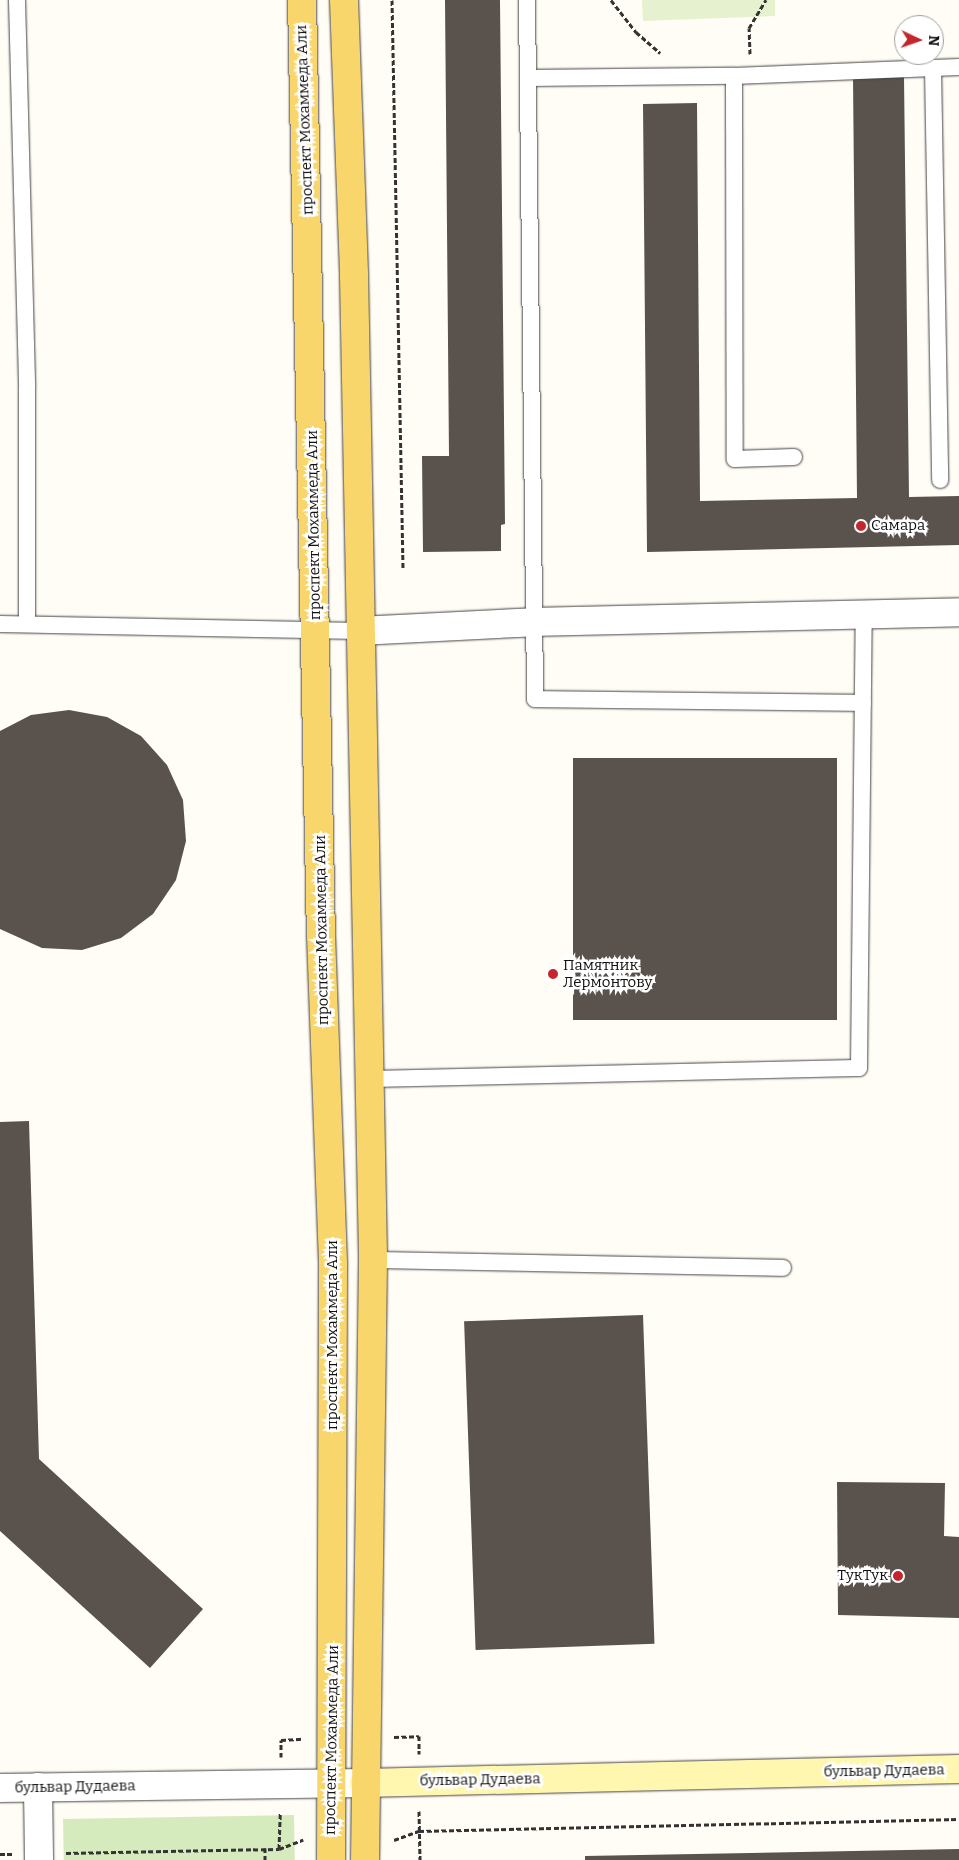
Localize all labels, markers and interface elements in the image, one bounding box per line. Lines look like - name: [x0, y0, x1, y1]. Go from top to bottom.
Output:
- north arrow: [894, 15, 944, 65]
- street label: проспект Мохаммеда Али: [293, 25, 317, 215]
- text: N: [925, 35, 942, 47]
- street label: проспект Мохаммеда Али: [303, 430, 325, 620]
- place label: Самара: [871, 517, 925, 535]
- marker: Самара: [855, 520, 867, 532]
- street label: проспект Мохаммеда Али: [311, 835, 333, 1025]
- place label: Памятник Лермонтову: [563, 956, 652, 991]
- marker: Памятник Лермонтову: [547, 968, 559, 980]
- street label: проспект Мохаммеда Али: [324, 1240, 342, 1430]
- place label: ТукТук: [837, 1567, 888, 1585]
- marker: ТукТук: [892, 1570, 904, 1582]
- street label: проспект Мохаммеда Али: [321, 1645, 343, 1835]
- street label: бульвар Дудаева: [823, 1761, 945, 1781]
- street label: бульвар Дудаева: [419, 1770, 541, 1790]
- street label: бульвар Дудаева: [14, 1777, 136, 1797]

